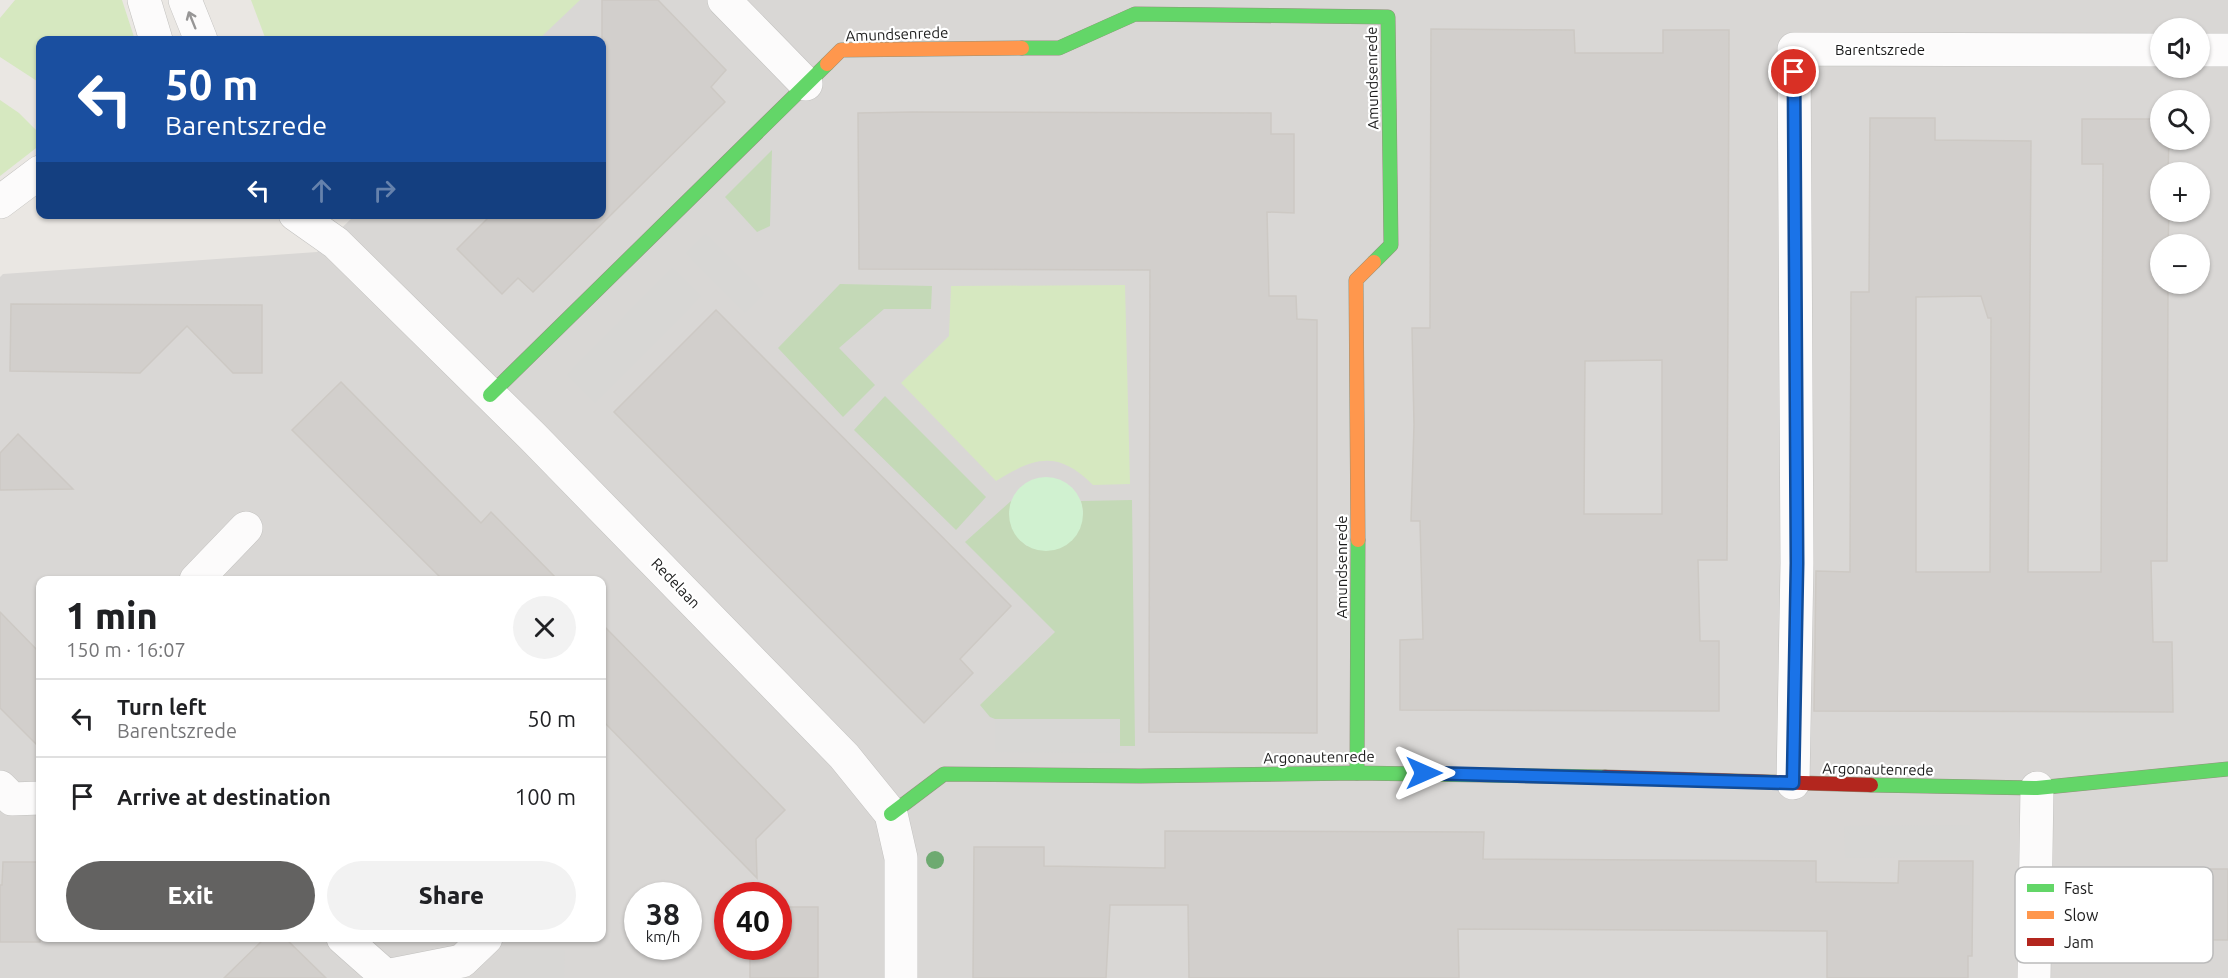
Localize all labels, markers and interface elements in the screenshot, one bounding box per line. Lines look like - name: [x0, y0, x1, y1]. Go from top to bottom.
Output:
- one-way arrow: [186, 12, 197, 30]
- map controls: [2150, 18, 2210, 294]
- button: sound: [2150, 18, 2210, 78]
- street label: Amundsenrede: [845, 24, 949, 44]
- street label: Amundsenrede: [1363, 26, 1381, 130]
- street label: Barentszrede: [1835, 41, 1925, 58]
- pin: [1768, 46, 1819, 97]
- icon: arrive: [1777, 55, 1810, 88]
- icon: left: [66, 60, 144, 138]
- text: 50 m: [165, 61, 259, 108]
- button: search: [2150, 90, 2210, 150]
- text: Barentszrede: [165, 110, 327, 140]
- button: +: [2150, 162, 2210, 222]
- icon: left: [242, 174, 275, 207]
- icon: ahead: [305, 174, 338, 207]
- icon: right: [368, 174, 401, 207]
- button: −: [2150, 234, 2210, 294]
- street label: Amundsenrede: [1333, 516, 1350, 618]
- street label: Redelaan: [648, 555, 704, 611]
- text: 1 min: [66, 595, 158, 636]
- button: close: [513, 596, 576, 659]
- text: 150 m · 16:07: [66, 638, 186, 661]
- text: Turn left: [117, 694, 207, 719]
- icon: left: [66, 702, 99, 735]
- text: 50 m: [527, 706, 576, 731]
- text: Barentszrede: [117, 719, 237, 742]
- position arrow: [1392, 741, 1456, 805]
- street label: Argonautenrede: [1263, 748, 1375, 766]
- street label: Argonautenrede: [1822, 760, 1934, 778]
- icon: arrive: [66, 780, 99, 813]
- text: Arrive at destination: [117, 784, 331, 809]
- text: 100 m: [515, 784, 576, 809]
- button: Exit: [66, 861, 315, 930]
- button: Share: [327, 861, 576, 930]
- legend: [2015, 867, 2213, 963]
- text: Fast: [2064, 879, 2094, 897]
- speed limit sign: 40: [714, 882, 792, 960]
- text: 38: [646, 897, 680, 931]
- text: Slow: [2064, 906, 2099, 924]
- text: km/h: [646, 928, 680, 945]
- text: Jam: [2064, 933, 2094, 951]

